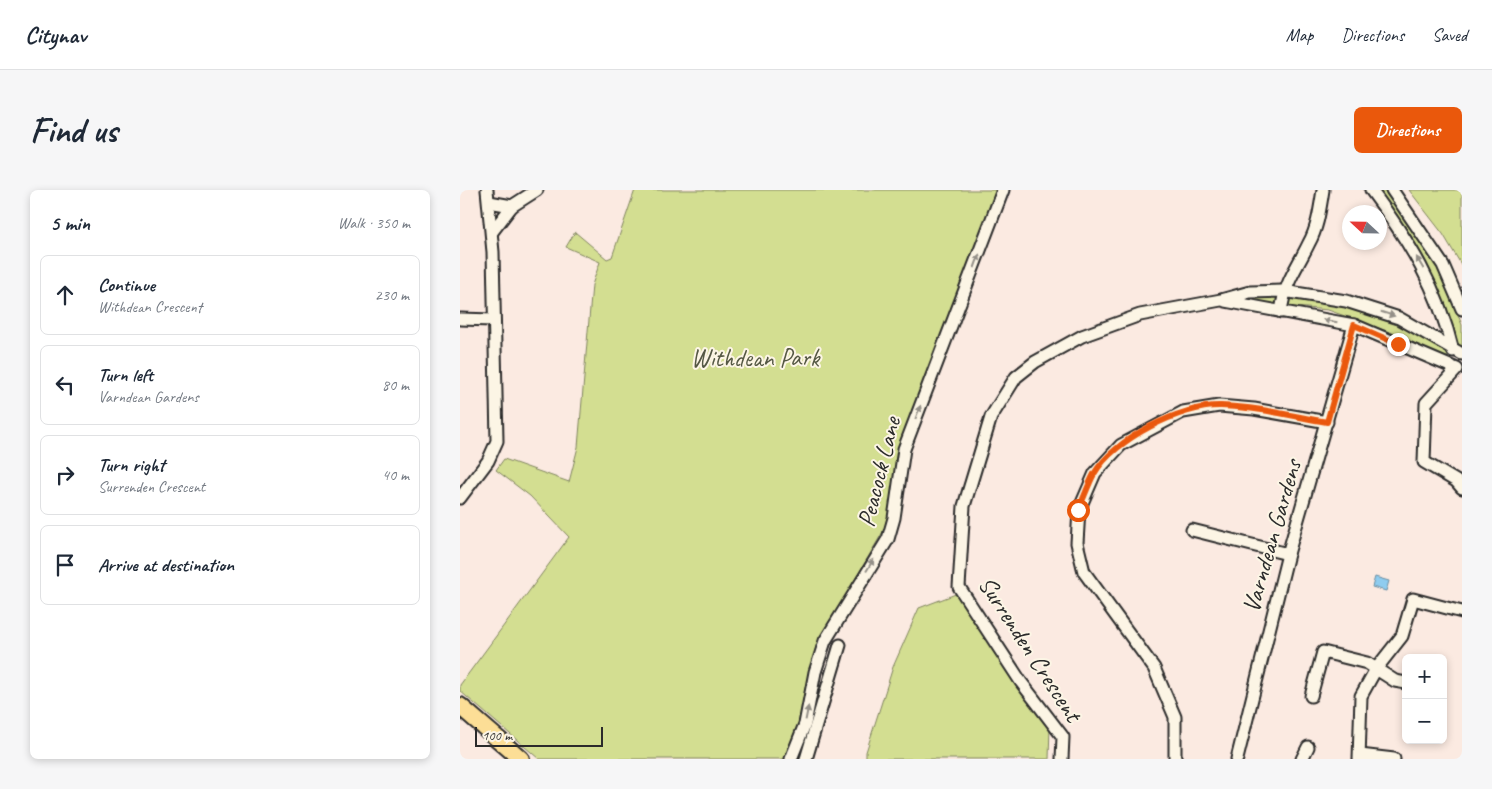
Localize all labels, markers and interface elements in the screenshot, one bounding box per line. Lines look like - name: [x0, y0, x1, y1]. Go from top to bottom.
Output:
- text: Citynav: [25, 20, 86, 50]
- text: Map: [1286, 24, 1313, 46]
- text: Directions: [1341, 24, 1404, 46]
- text: Saved: [1432, 24, 1467, 46]
- button: Directions: [1354, 107, 1462, 153]
- text: Find us: [30, 108, 117, 153]
- north arrow: [1342, 205, 1387, 250]
- text: 5 min: [50, 210, 90, 236]
- text: Walk · 350 m: [338, 213, 410, 233]
- one-way arrow: [973, 253, 981, 268]
- one-way arrow: [1416, 256, 1424, 270]
- text: Continue: [98, 273, 155, 297]
- icon: ahead: [51, 281, 79, 309]
- text: 230 m: [375, 285, 409, 305]
- text: Withdean Crescent: [98, 297, 202, 317]
- one-way arrow: [1380, 311, 1395, 318]
- one-way arrow: [1321, 316, 1337, 324]
- route end: [1387, 333, 1410, 356]
- park label: Withdean Park: [691, 342, 821, 374]
- text: Turn left: [98, 363, 153, 387]
- icon: left: [51, 371, 79, 399]
- text: 80 m: [382, 375, 409, 395]
- text: Varndean Gardens: [98, 387, 199, 407]
- one-way arrow: [914, 404, 922, 419]
- street label: Peacock Lane: [850, 412, 909, 530]
- text: Turn right: [98, 453, 165, 477]
- street label: Varndean Gardens: [1235, 454, 1310, 616]
- icon: right: [51, 461, 79, 489]
- text: 40 m: [382, 465, 409, 485]
- text: Surrenden Crescent: [98, 477, 205, 497]
- route start: [1067, 499, 1090, 522]
- icon: arrive: [51, 551, 79, 579]
- text: Arrive at destination: [98, 553, 234, 577]
- one-way arrow: [865, 559, 875, 572]
- street label: Surrenden Crescent: [971, 570, 1090, 730]
- map controls: [1402, 654, 1447, 744]
- button: +: [1402, 654, 1447, 699]
- button: −: [1402, 699, 1447, 744]
- one-way arrow: [803, 705, 811, 721]
- scale bar: [475, 724, 602, 747]
- text: 100 m: [482, 727, 512, 744]

